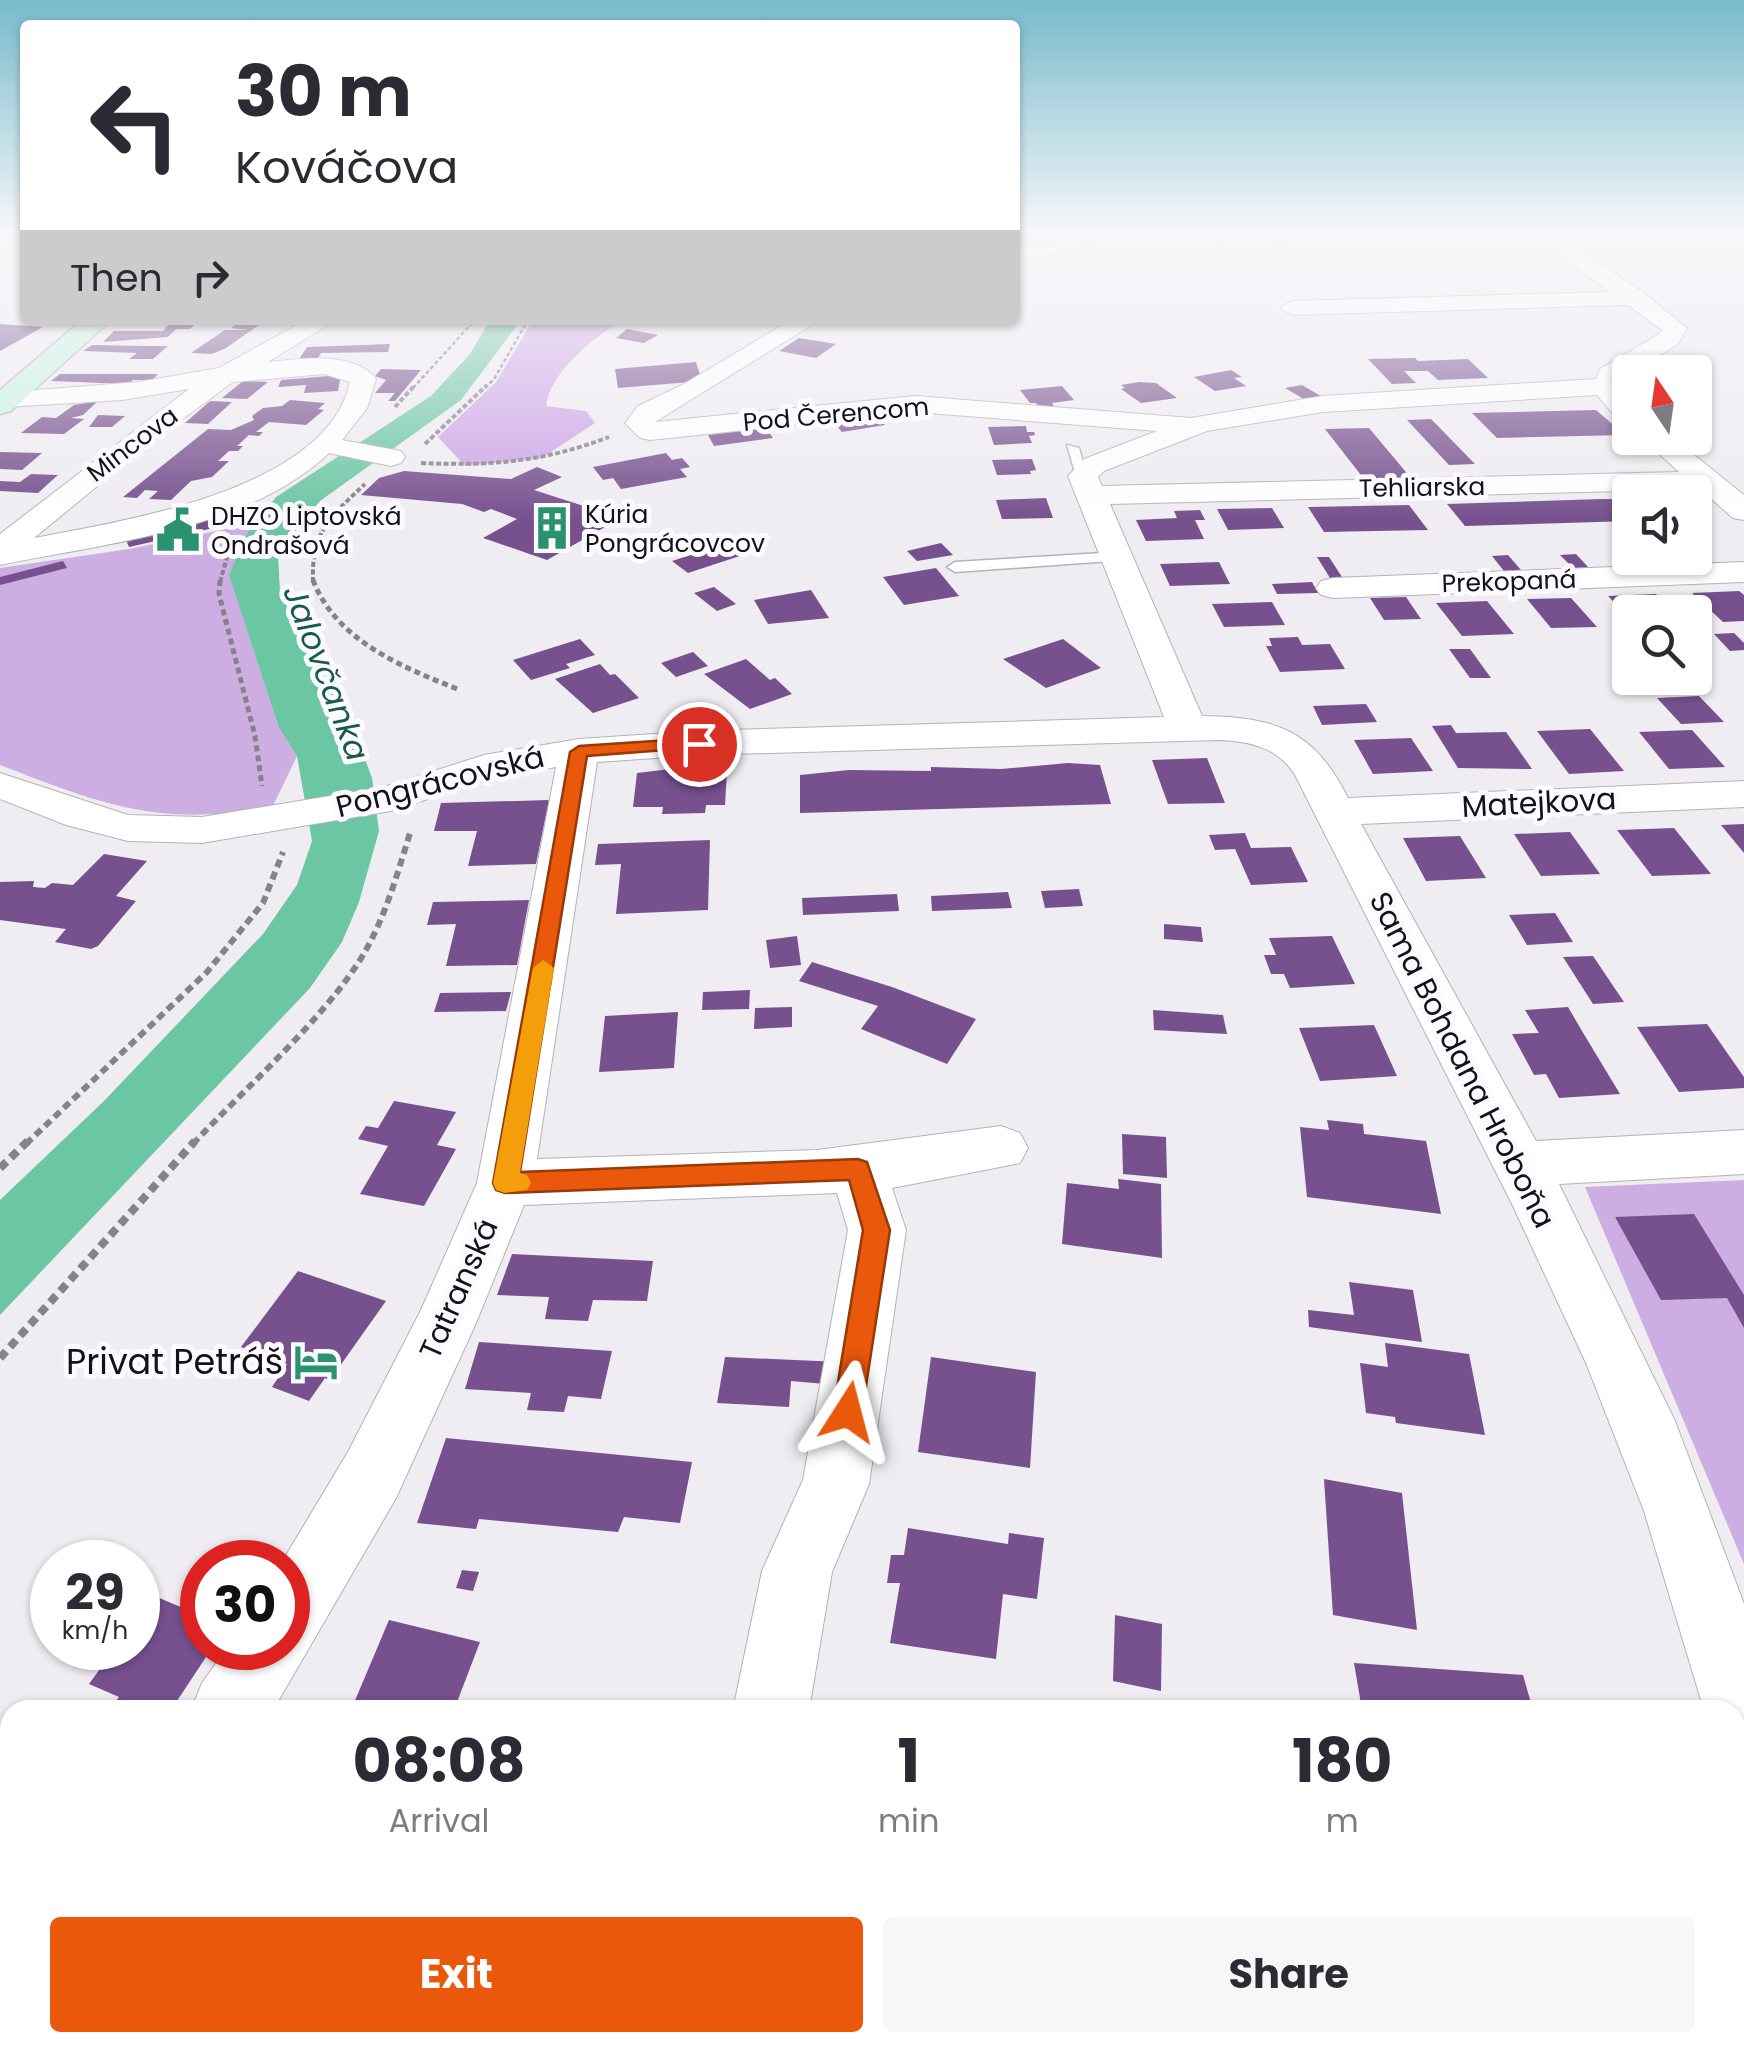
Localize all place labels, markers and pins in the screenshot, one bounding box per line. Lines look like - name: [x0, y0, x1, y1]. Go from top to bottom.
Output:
- place label: Kúria Pongrácovcov: [585, 497, 765, 561]
- place label: DHZO Liptovská Ondrašová: [211, 499, 402, 563]
- building icon: Kúria Pongrácovcov: [528, 504, 576, 552]
- public building icon: DHZO Liptovská Ondrašová: [154, 506, 202, 554]
- pin: [657, 702, 742, 787]
- place label: Privat Petráš: [66, 1337, 283, 1386]
- hotel icon: Privat Petráš: [292, 1338, 340, 1386]

